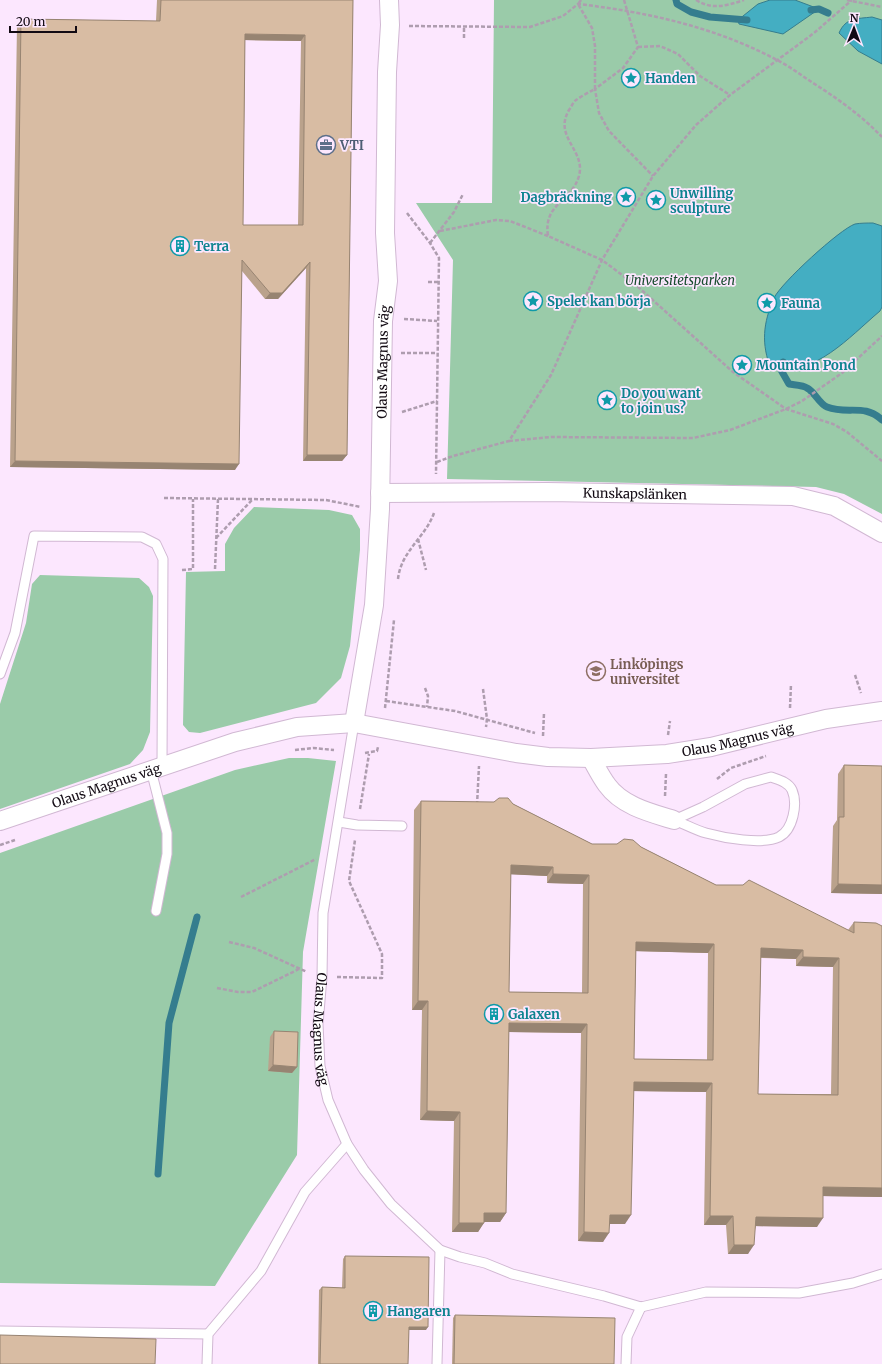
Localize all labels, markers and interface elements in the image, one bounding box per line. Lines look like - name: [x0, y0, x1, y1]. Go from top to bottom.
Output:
- scale bar: [10, 8, 76, 34]
- north arrow: [834, 8, 874, 48]
- text: N: [850, 11, 859, 25]
- text: 20 m: [16, 14, 45, 29]
- place icon: Handen: [620, 67, 642, 89]
- place label: Handen: [645, 70, 696, 87]
- office icon: VTI: [315, 134, 337, 156]
- place label: VTI: [339, 137, 364, 154]
- place label: Unwilling sculpture: [670, 185, 733, 217]
- place icon: Dagbräckning: [615, 186, 637, 208]
- place label: Dagbräckning: [521, 189, 612, 206]
- place icon: Unwilling sculpture: [645, 189, 667, 211]
- building icon: Terra: [169, 235, 191, 257]
- place label: Terra: [194, 238, 229, 255]
- park label: Universitetsparken: [625, 272, 735, 289]
- place icon: Spelet kan börja: [522, 290, 544, 312]
- place icon: Fauna: [756, 292, 778, 314]
- place label: Spelet kan börja: [547, 293, 651, 310]
- place label: Fauna: [781, 295, 820, 312]
- street label: Olaus Magnus väg: [373, 304, 394, 419]
- place icon: Mountain Pond: [731, 354, 753, 376]
- place label: Mountain Pond: [756, 357, 856, 374]
- place label: Do you want to join us?: [621, 385, 702, 417]
- place icon: Do you want to join us?: [596, 389, 618, 411]
- street label: Kunskapslänken: [583, 485, 688, 503]
- place label: Linköpings universitet: [610, 656, 684, 688]
- school or university icon: Linköpings universitet: [585, 660, 607, 682]
- street label: Olaus Magnus väg: [681, 719, 795, 761]
- street label: Olaus Magnus väg: [50, 760, 163, 812]
- street label: Olaus Magnus väg: [309, 972, 332, 1088]
- building icon: Galaxen: [483, 1003, 505, 1025]
- place label: Galaxen: [508, 1006, 560, 1023]
- building icon: Hangaren: [362, 1300, 384, 1322]
- place label: Hangaren: [387, 1303, 451, 1320]

